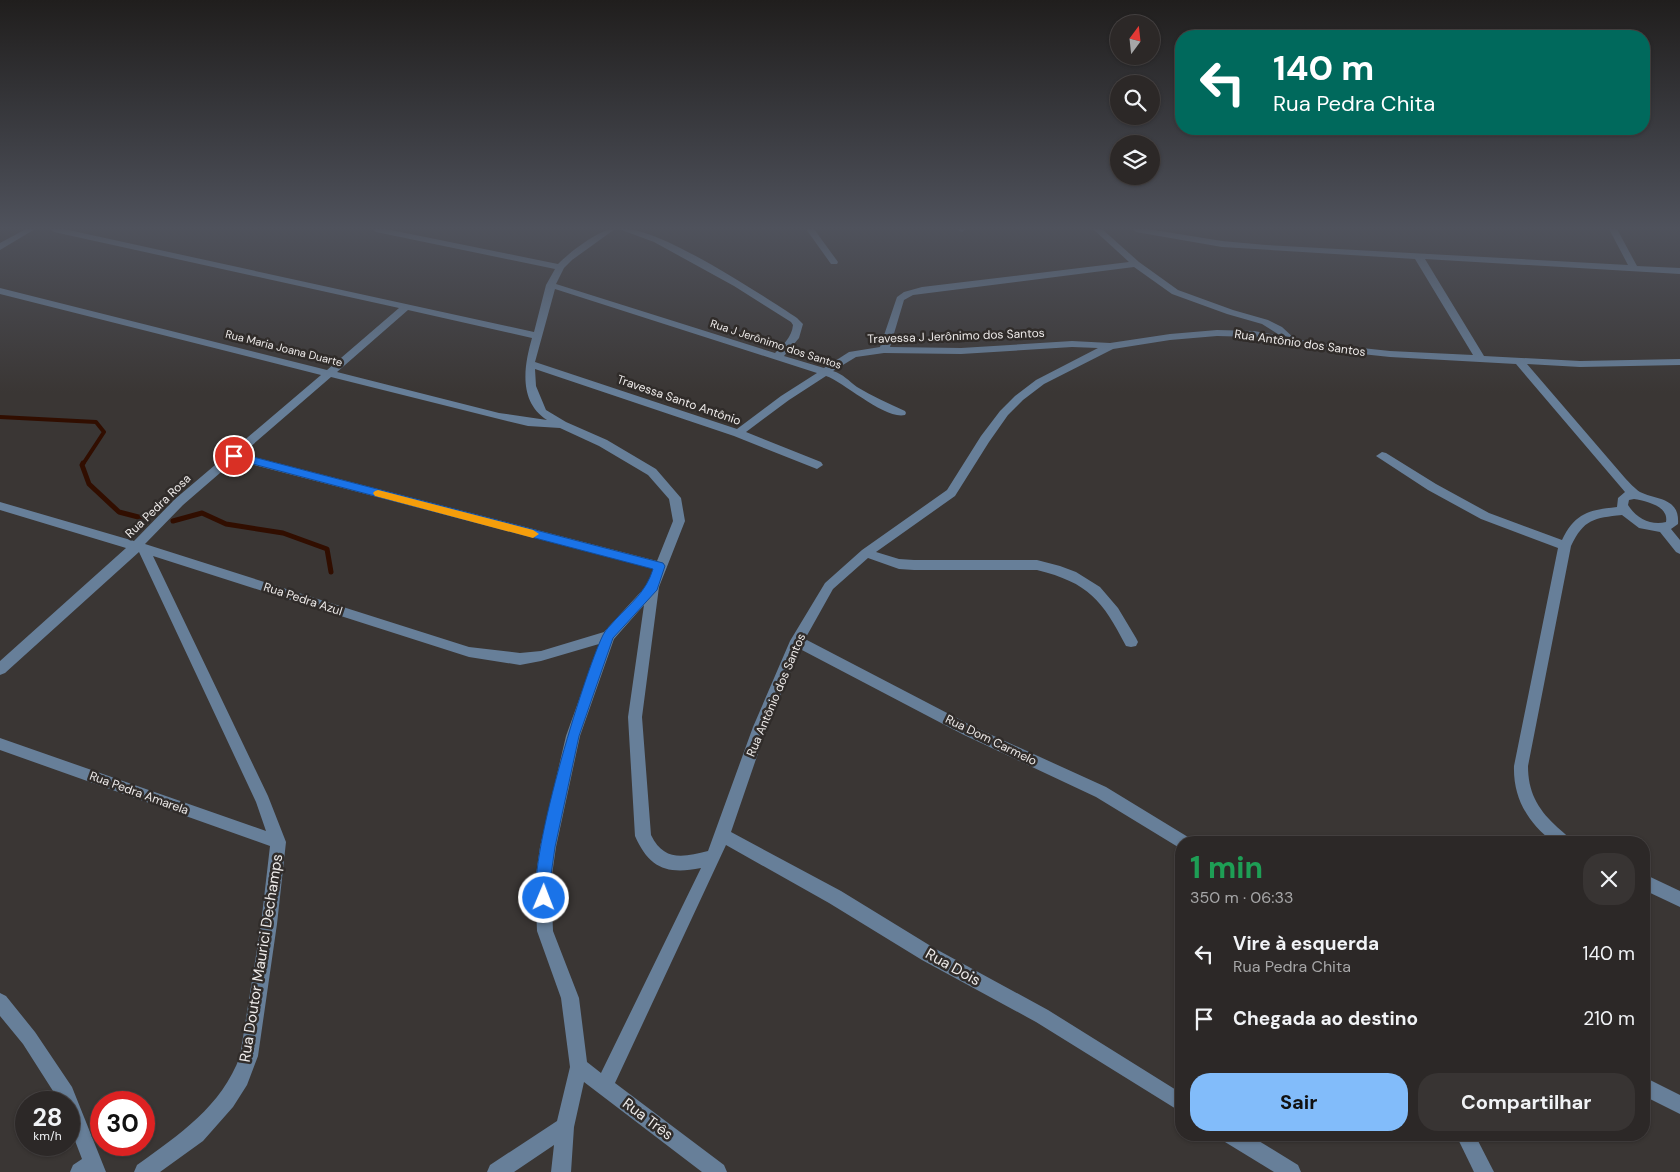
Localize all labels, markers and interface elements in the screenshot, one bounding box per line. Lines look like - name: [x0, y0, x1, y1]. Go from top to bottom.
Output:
- north arrow: [1110, 15, 1160, 65]
- map controls: [1110, 15, 1160, 185]
- text: 140 m: [1273, 45, 1374, 91]
- icon: left: [1190, 50, 1255, 115]
- button: search: [1110, 75, 1160, 125]
- text: Rua Pedra Chita: [1273, 89, 1435, 118]
- button: layers: [1110, 135, 1160, 185]
- street label: Rua J Jerônimo dos Santos: [709, 316, 843, 372]
- street label: Travessa J Jerônimo dos Santos: [867, 325, 1045, 347]
- street label: Rua Antônio dos Santos: [1233, 326, 1367, 360]
- street label: Rua Maria Joana Duarte: [224, 327, 344, 369]
- street label: Travessa Santo Antônio: [615, 371, 743, 429]
- pin: [213, 435, 255, 477]
- icon: arrive: [220, 442, 248, 470]
- street label: Rua Pedra Rosa: [122, 471, 194, 541]
- street label: Rua Pedra Azul: [262, 579, 344, 619]
- street label: Rua Antônio dos Santos: [743, 631, 809, 759]
- street label: Rua Dom Carmelo: [943, 711, 1039, 769]
- street label: Rua Pedra Amarela: [87, 768, 191, 818]
- text: 1 min: [1190, 848, 1263, 887]
- street label: Rua Doutor Maurici Dechamps: [235, 852, 287, 1064]
- button: close: [1583, 853, 1635, 905]
- position arrow: [517, 871, 569, 923]
- text: 350 m · 06:33: [1190, 887, 1294, 908]
- text: Vire à esquerda: [1233, 931, 1379, 956]
- icon: left: [1190, 940, 1218, 968]
- text: 140 m: [1583, 941, 1635, 966]
- street label: Rua Dois: [922, 944, 984, 990]
- text: Rua Pedra Chita: [1233, 956, 1351, 977]
- icon: arrive: [1190, 1005, 1218, 1033]
- text: Chegada ao destino: [1233, 1006, 1418, 1031]
- text: 210 m: [1583, 1006, 1635, 1031]
- button: Sair: [1190, 1073, 1408, 1131]
- button: Compartilhar: [1418, 1073, 1635, 1131]
- speed limit sign: 30: [90, 1091, 155, 1156]
- street label: Rua Três: [619, 1093, 677, 1145]
- text: 28: [32, 1101, 63, 1134]
- text: km/h: [33, 1128, 62, 1144]

